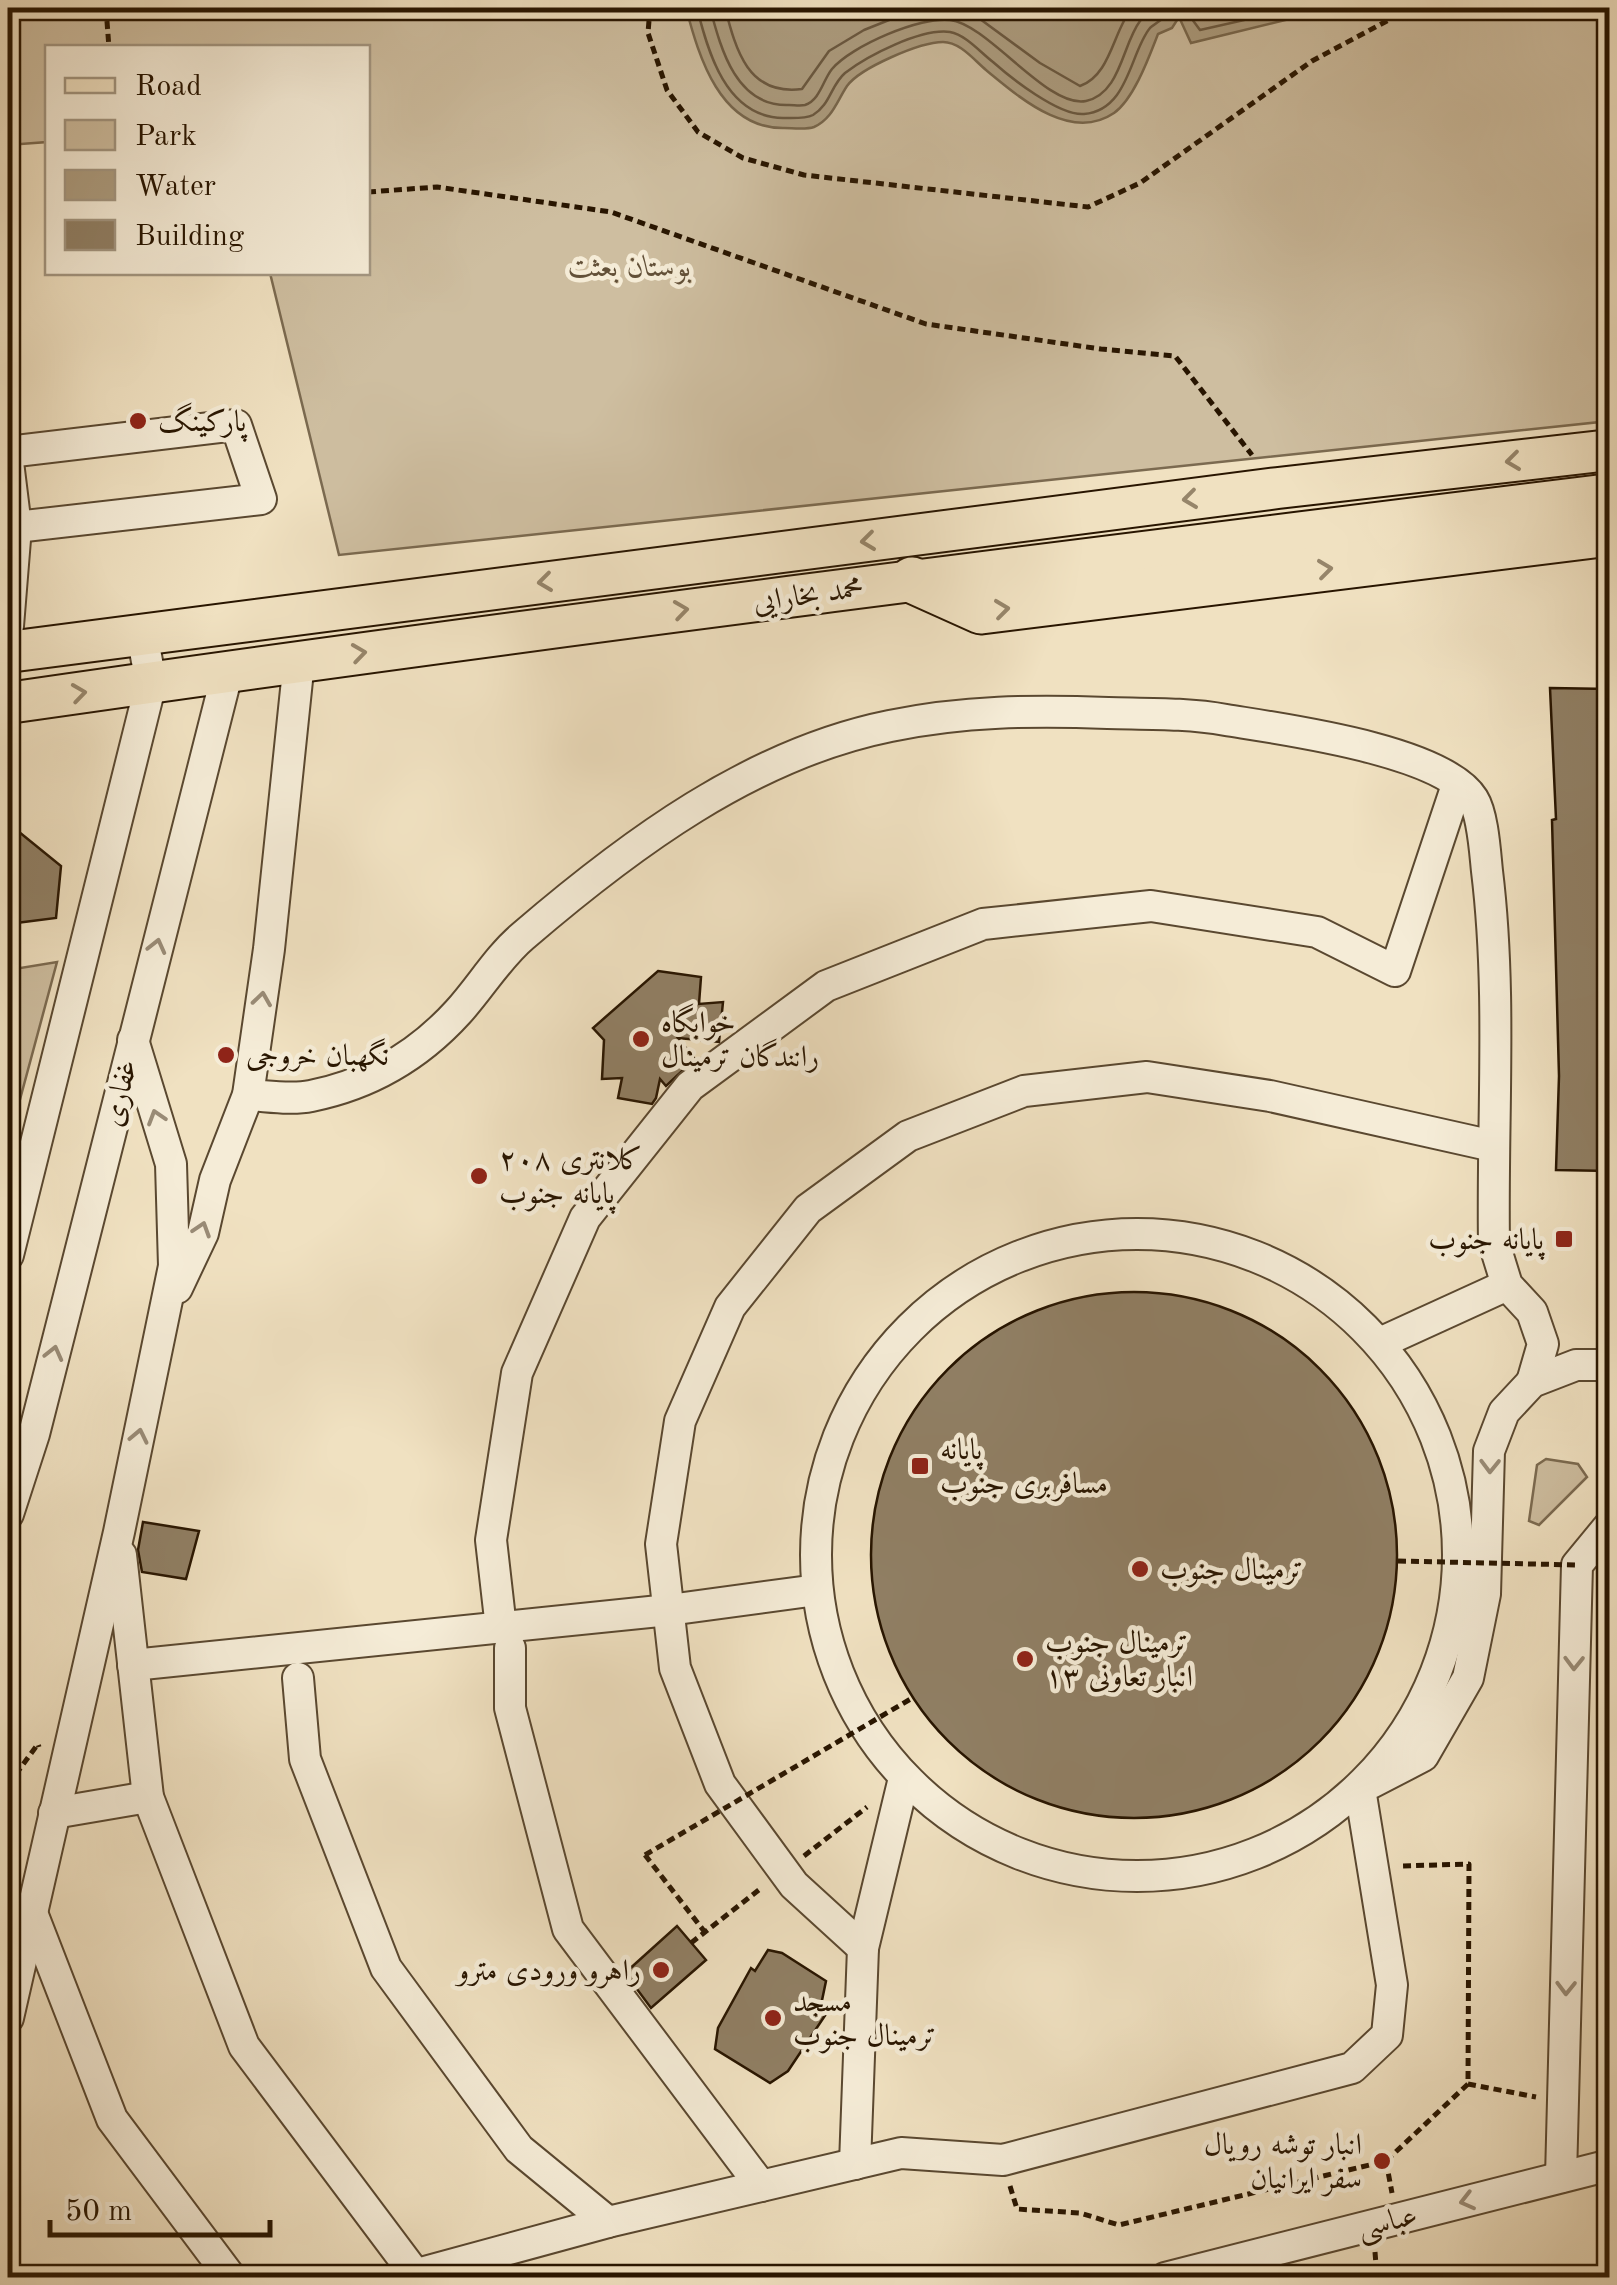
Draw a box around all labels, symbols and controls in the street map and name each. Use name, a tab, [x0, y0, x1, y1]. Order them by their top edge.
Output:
legend	[45, 45, 370, 275]
text: Road	[135, 72, 202, 102]
text: Park	[135, 122, 197, 152]
text: Water	[135, 172, 216, 202]
text: Building	[135, 222, 244, 252]
park label: بوستان بعثت	[568, 253, 692, 285]
place label: پارکینگ	[158, 402, 248, 442]
marker: پارکینگ	[127, 410, 149, 432]
one-way arrow	[1504, 450, 1520, 471]
one-way arrow	[1182, 488, 1198, 509]
one-way arrow	[859, 529, 876, 550]
one-way arrow	[1317, 559, 1333, 580]
one-way arrow	[537, 571, 553, 592]
street label: محمد بخارایی	[751, 573, 866, 622]
one-way arrow	[995, 599, 1011, 620]
one-way arrow	[673, 601, 690, 622]
one-way arrow	[352, 643, 368, 664]
one-way arrow	[71, 684, 88, 705]
one-way arrow	[145, 938, 166, 955]
one-way arrow	[250, 991, 271, 1007]
place label: خوابگاه رانندگان ترمینال	[661, 1003, 819, 1073]
marker: خوابگاه رانندگان ترمینال	[630, 1028, 652, 1050]
place label: نگهبان خروجی	[246, 1038, 389, 1073]
marker: نگهبان خروجی	[215, 1044, 237, 1066]
street label: غفاری	[98, 1057, 144, 1130]
one-way arrow	[147, 1110, 168, 1127]
place label: کلانتری ۲۰۸ پایانه جنوب	[499, 1145, 643, 1214]
marker: کلانتری ۲۰۸ پایانه جنوب	[468, 1165, 490, 1187]
one-way arrow	[191, 1221, 211, 1238]
place label: پایانه جنوب	[1428, 1226, 1545, 1260]
marker: پایانه جنوب	[1553, 1228, 1575, 1250]
one-way arrow	[42, 1345, 63, 1362]
one-way arrow	[127, 1428, 148, 1445]
place label: پایانه مسافربری جنوب	[940, 1436, 1108, 1502]
marker: پایانه مسافربری جنوب	[909, 1455, 931, 1477]
one-way arrow	[1479, 1458, 1500, 1474]
place label: ترمینال جنوب	[1160, 1556, 1303, 1588]
marker: ترمینال جنوب	[1129, 1558, 1151, 1580]
place label: ترمینال جنوب انبار تعاونی ۱۳	[1045, 1629, 1193, 1693]
marker: ترمینال جنوب انبار تعاونی ۱۳	[1014, 1648, 1036, 1670]
one-way arrow	[1564, 1655, 1585, 1671]
place label: راهرو ورودی مترو	[454, 1957, 641, 1989]
marker: راهرو ورودی مترو	[650, 1959, 672, 1981]
one-way arrow	[1555, 1980, 1577, 1996]
place label: مسجد ترمینال جنوب	[793, 1988, 936, 2054]
marker: مسجد ترمینال جنوب	[762, 2007, 784, 2029]
place label: انبار توشه رویال سفر ایرانیان	[1204, 2131, 1362, 2197]
marker: انبار توشه رویال سفر ایرانیان	[1371, 2150, 1393, 2172]
scale bar	[50, 2175, 270, 2237]
one-way arrow	[1459, 2189, 1476, 2210]
text: 50 m	[65, 2197, 132, 2227]
street label: عباسی	[1354, 2201, 1422, 2249]

